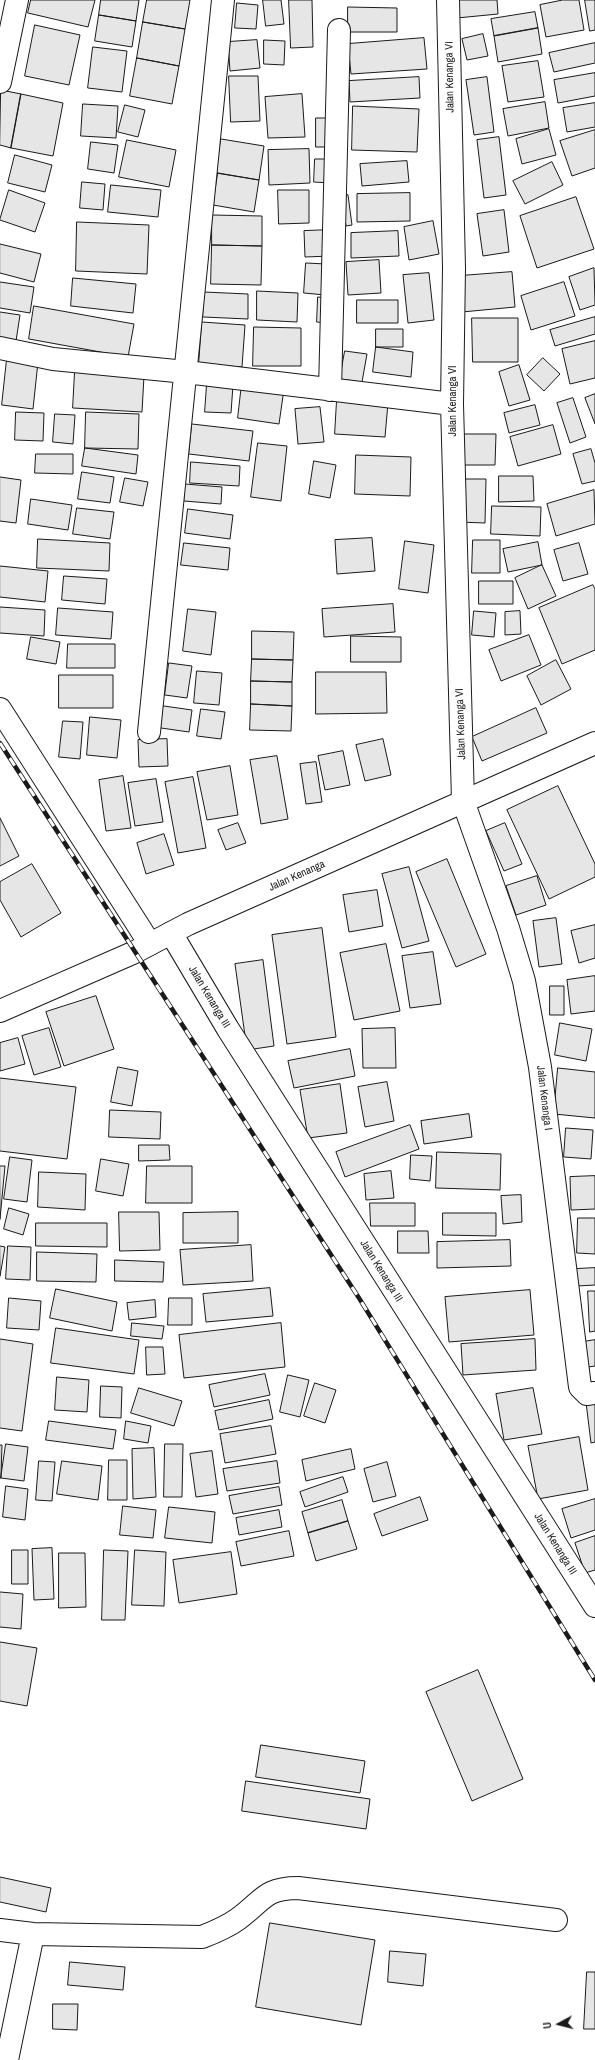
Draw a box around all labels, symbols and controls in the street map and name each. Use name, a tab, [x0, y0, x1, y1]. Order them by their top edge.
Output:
street label: Jalan Kenanga VI	[443, 41, 457, 113]
street label: Jalan Kenanga VI	[446, 365, 460, 437]
street label: Jalan Kenanga VI	[453, 688, 469, 760]
street label: Jalan Kenanga	[267, 858, 327, 894]
street label: Jalan Kenanga III	[185, 964, 233, 1030]
street label: Jalan Kenanga I	[533, 1065, 555, 1131]
street label: Jalan Kenanga III	[357, 1238, 405, 1304]
street label: Jalan Kenanga III	[531, 1511, 579, 1577]
north arrow	[539, 2004, 579, 2044]
text: U	[540, 2021, 554, 2030]

